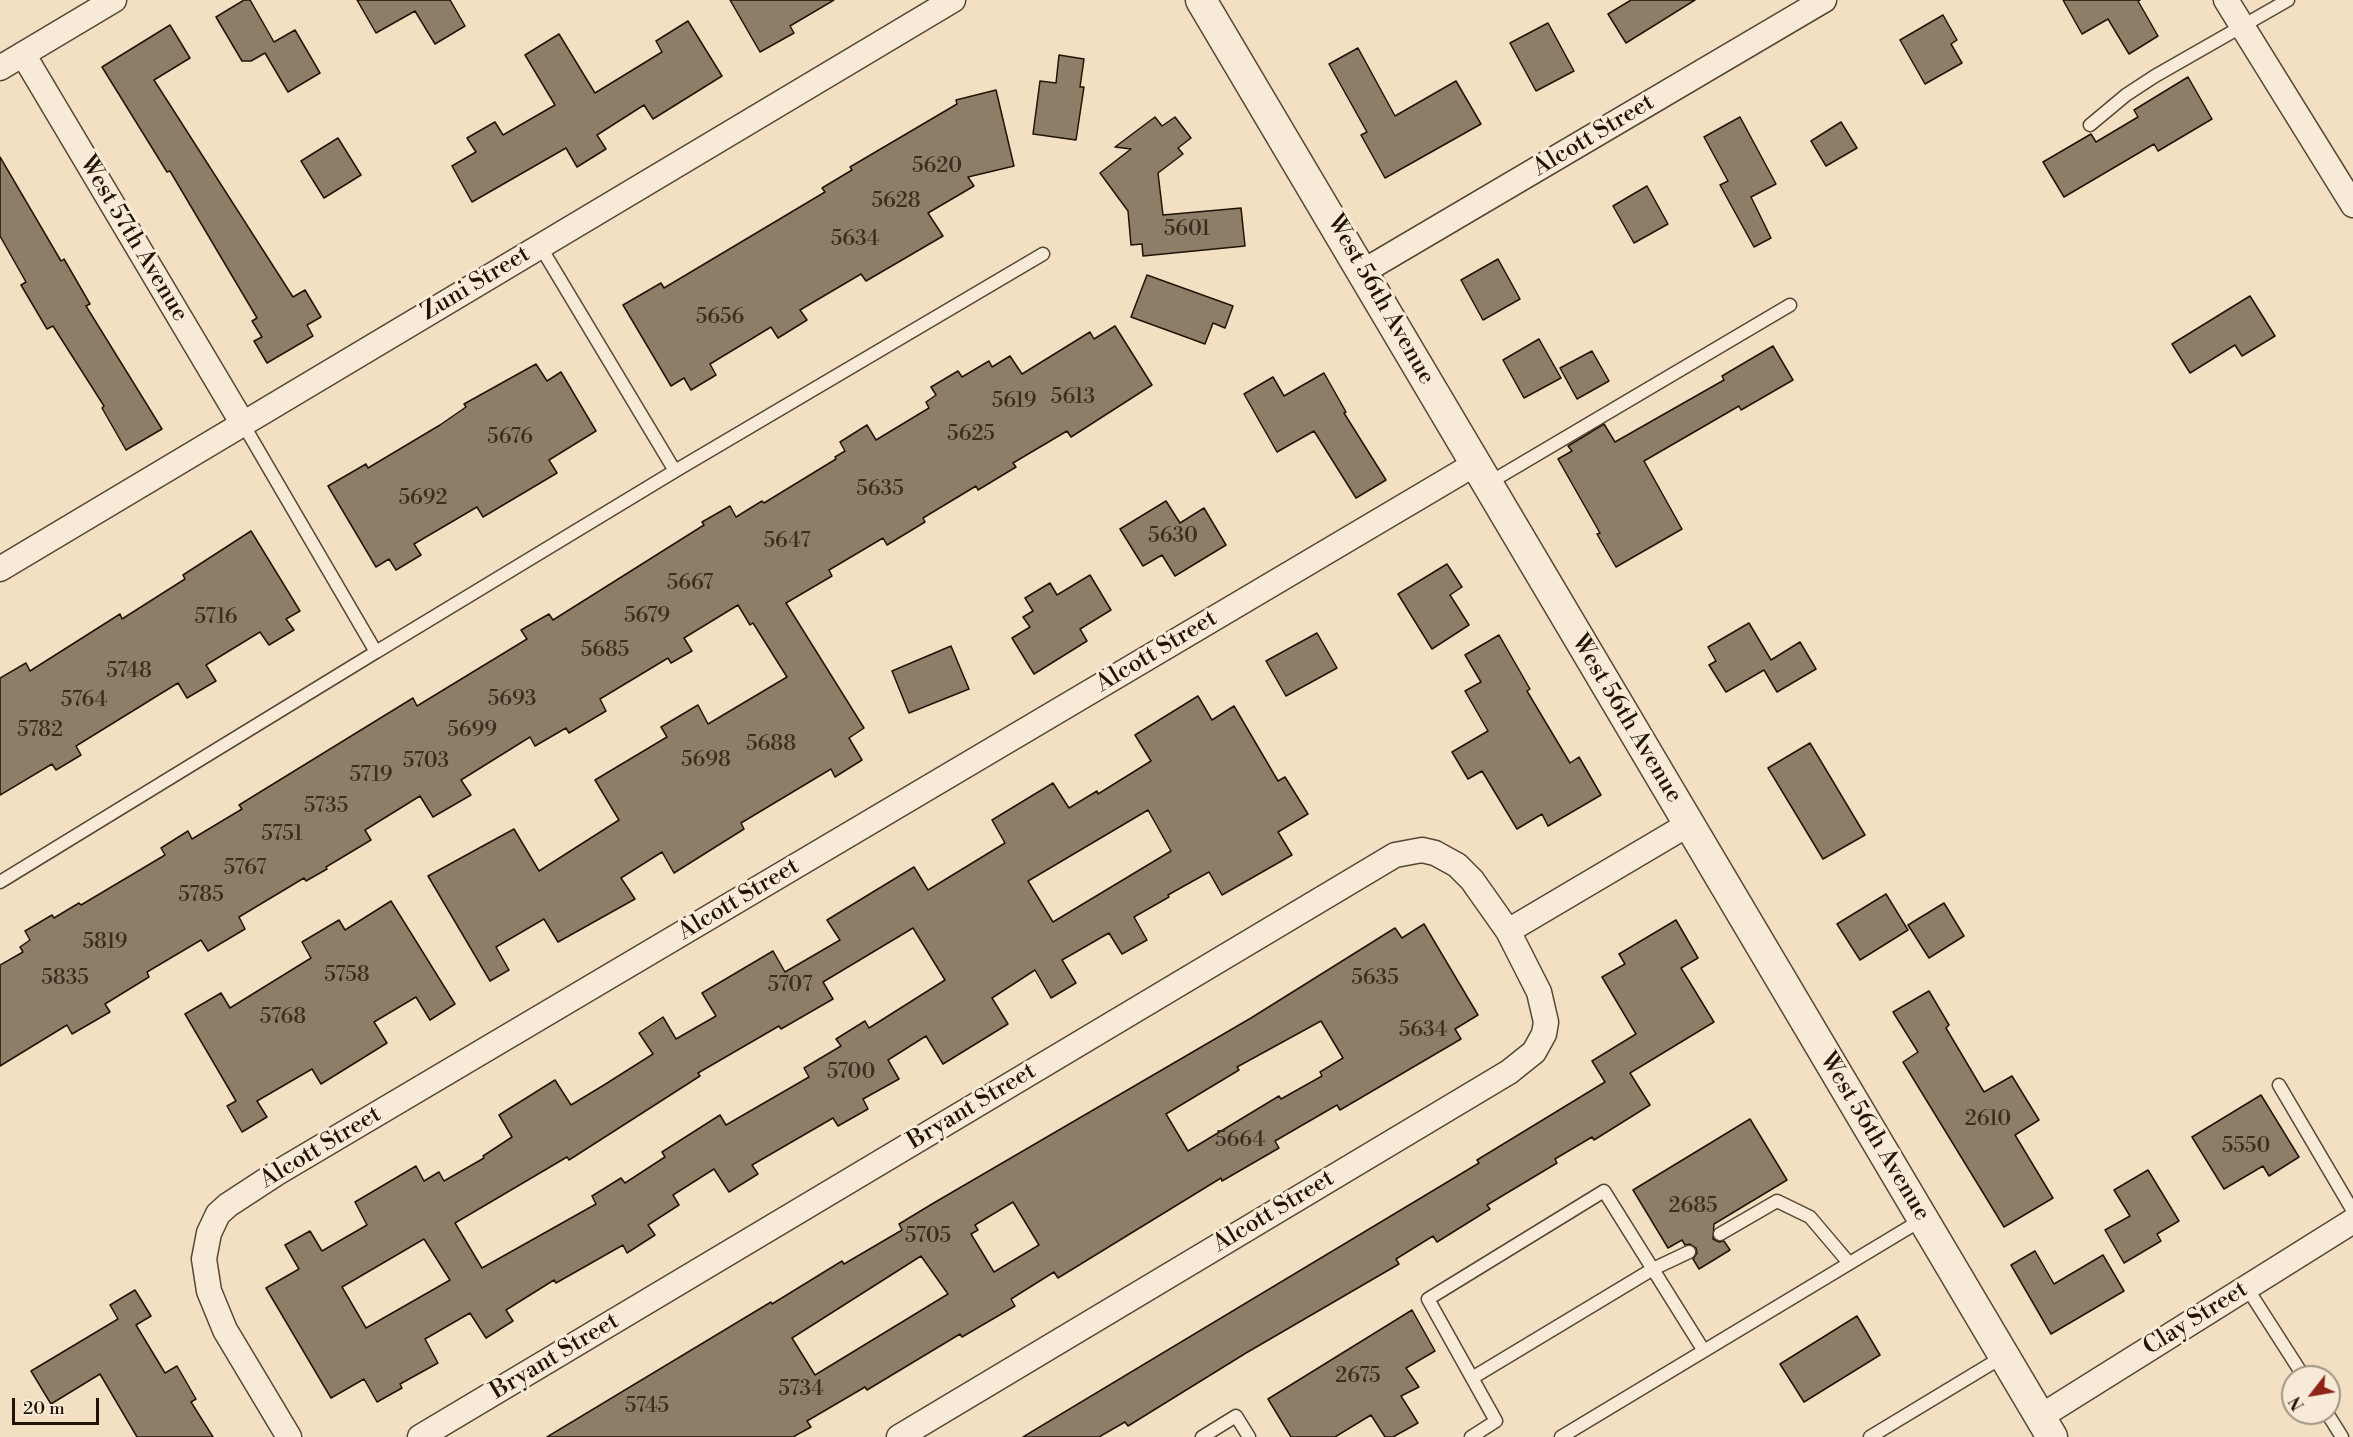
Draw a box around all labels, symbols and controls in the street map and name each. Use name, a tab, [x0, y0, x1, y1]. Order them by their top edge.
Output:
street label: Alcott Street	[1528, 89, 1660, 183]
street label: West 57th Avenue	[72, 151, 194, 327]
house number: 5620	[912, 154, 962, 180]
house number: 5628	[871, 189, 921, 215]
street label: West 56th Avenue	[1320, 210, 1440, 390]
house number: 5601	[1164, 217, 1210, 243]
house number: 5634	[831, 227, 879, 253]
street label: Zuni Street	[416, 240, 536, 328]
house number: 5656	[696, 305, 744, 331]
house number: 5613	[1051, 385, 1095, 411]
house number: 5619	[992, 389, 1036, 415]
house number: 5625	[947, 422, 995, 448]
house number: 5676	[487, 425, 533, 451]
house number: 5635	[856, 477, 904, 503]
house number: 5692	[399, 486, 447, 512]
house number: 5630	[1148, 524, 1198, 550]
house number: 5647	[764, 529, 810, 555]
house number: 5667	[667, 571, 713, 597]
house number: 5679	[624, 604, 670, 630]
house number: 5716	[194, 605, 238, 631]
street label: Alcott Street	[1091, 605, 1223, 699]
street label: West 56th Avenue	[1564, 630, 1688, 808]
house number: 5685	[581, 638, 629, 664]
house number: 5748	[106, 659, 152, 685]
house number: 5693	[488, 687, 536, 713]
house number: 5764	[61, 688, 107, 714]
house number: 5782	[17, 718, 63, 744]
house number: 5699	[447, 718, 497, 744]
house number: 5688	[746, 732, 796, 758]
house number: 5698	[681, 748, 731, 774]
house number: 5703	[403, 749, 449, 775]
house number: 5719	[349, 763, 393, 789]
house number: 5735	[304, 794, 348, 820]
house number: 5751	[261, 822, 303, 848]
street label: Alcott Street	[673, 853, 805, 947]
house number: 5767	[224, 856, 266, 882]
house number: 5785	[178, 883, 224, 909]
house number: 5819	[82, 930, 128, 956]
house number: 5758	[324, 963, 370, 989]
house number: 5835	[41, 966, 89, 992]
house number: 5635	[1351, 966, 1399, 992]
house number: 5707	[767, 973, 813, 999]
house number: 5768	[260, 1005, 306, 1031]
house number: 5634	[1399, 1018, 1447, 1044]
street label: West 56th Avenue	[1812, 1048, 1936, 1226]
street label: Bryant Street	[903, 1057, 1041, 1157]
house number: 5700	[827, 1060, 875, 1086]
street label: Alcott Street	[255, 1101, 387, 1195]
house number: 2610	[1965, 1107, 2011, 1133]
house number: 5664	[1215, 1128, 1265, 1154]
house number: 5550	[2222, 1134, 2270, 1160]
street label: Alcott Street	[1208, 1165, 1340, 1259]
house number: 2685	[1668, 1194, 1718, 1220]
house number: 5705	[905, 1224, 951, 1250]
street label: Clay Street	[2139, 1276, 2253, 1362]
street label: Bryant Street	[486, 1307, 624, 1407]
house number: 2675	[1335, 1364, 1381, 1390]
north arrow	[2281, 1365, 2341, 1425]
house number: 5734	[778, 1377, 824, 1403]
scale bar	[15, 1386, 102, 1424]
text: N	[2285, 1393, 2309, 1414]
house number: 5745	[625, 1394, 669, 1420]
text: 20 m	[23, 1397, 65, 1420]

